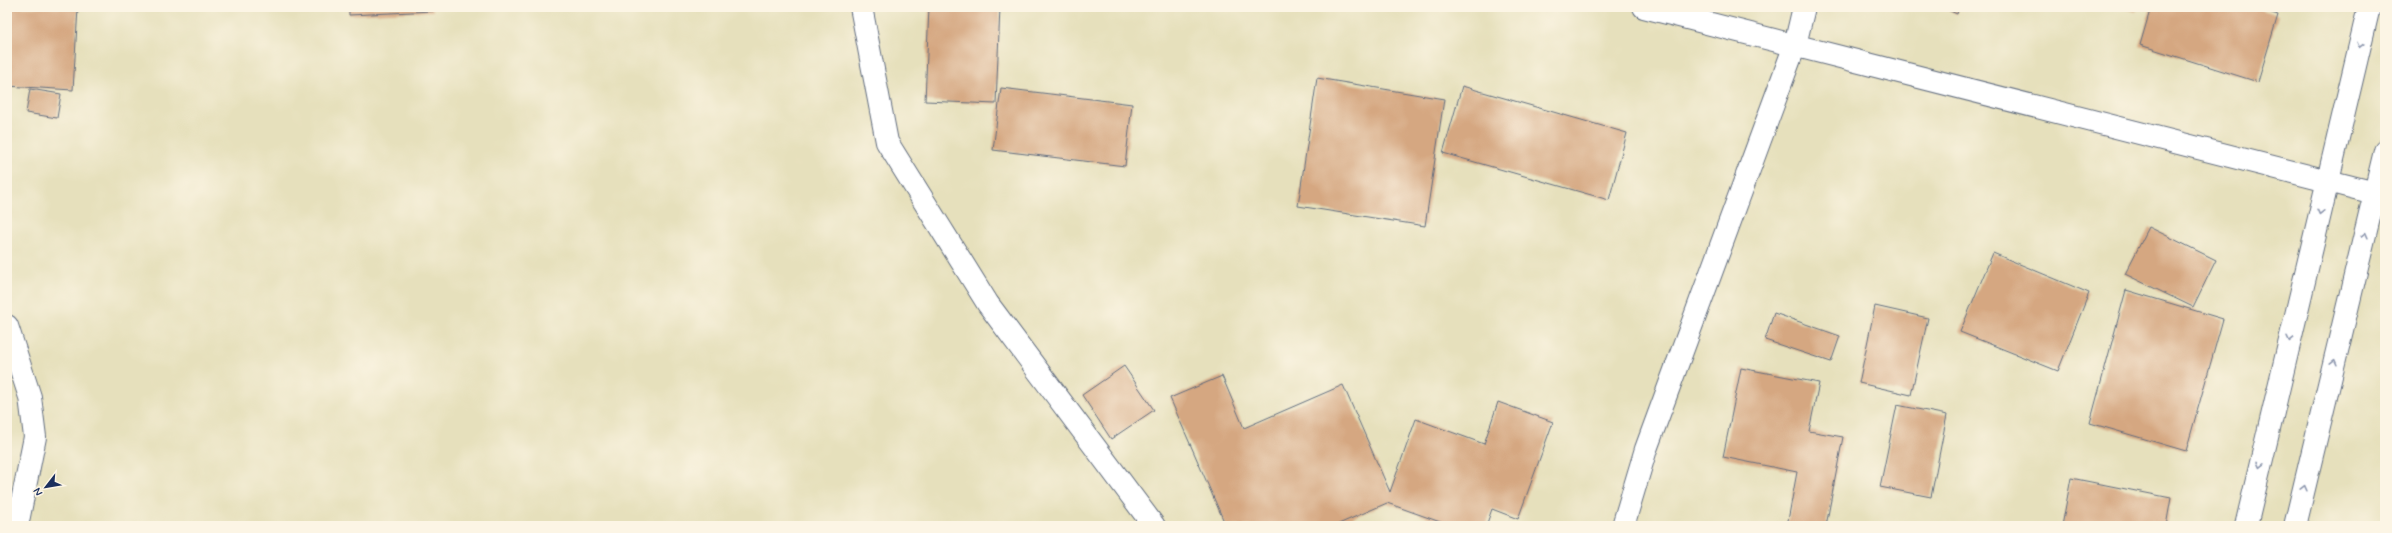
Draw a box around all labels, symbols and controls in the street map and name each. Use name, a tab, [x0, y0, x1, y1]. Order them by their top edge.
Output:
one-way arrow	[2356, 42, 2364, 48]
one-way arrow	[2316, 209, 2324, 215]
one-way arrow	[2360, 232, 2368, 239]
one-way arrow	[2286, 336, 2294, 342]
one-way arrow	[2330, 359, 2338, 365]
one-way arrow	[2256, 461, 2265, 468]
north arrow	[26, 467, 66, 507]
text: N	[30, 485, 46, 498]
one-way arrow	[2299, 485, 2307, 491]

